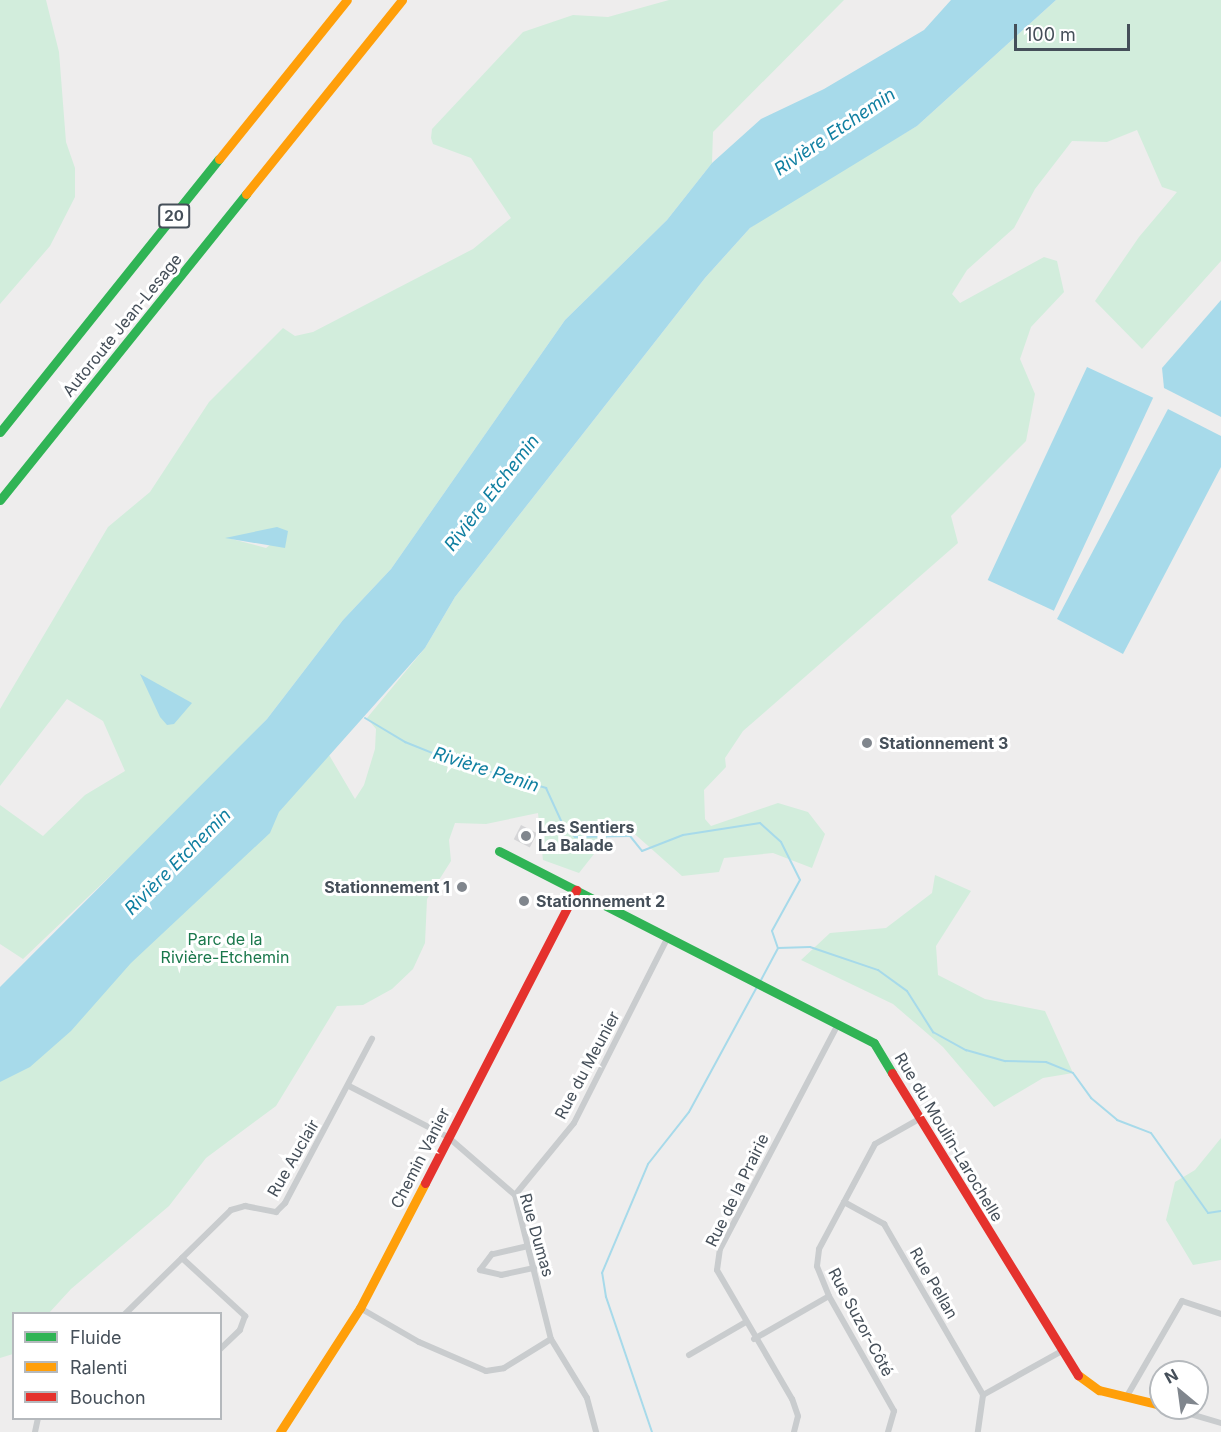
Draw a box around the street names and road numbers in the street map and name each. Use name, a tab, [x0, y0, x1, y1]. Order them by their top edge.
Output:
road number: 20	[158, 204, 190, 228]
street label: Autoroute Jean-Lesage	[58, 250, 186, 400]
street label: Rue du Meunier	[551, 1008, 623, 1122]
street label: Rue du Moulin-Larochelle	[891, 1049, 1007, 1225]
street label: Chemin Vanier	[386, 1105, 454, 1211]
street label: Rue Auclair	[263, 1116, 323, 1200]
street label: Rue de la Prairie	[701, 1130, 773, 1250]
street label: Rue Dumas	[516, 1191, 558, 1279]
street label: Rue Pellan	[906, 1244, 962, 1322]
street label: Rue Suzor-Côté	[824, 1265, 898, 1379]

